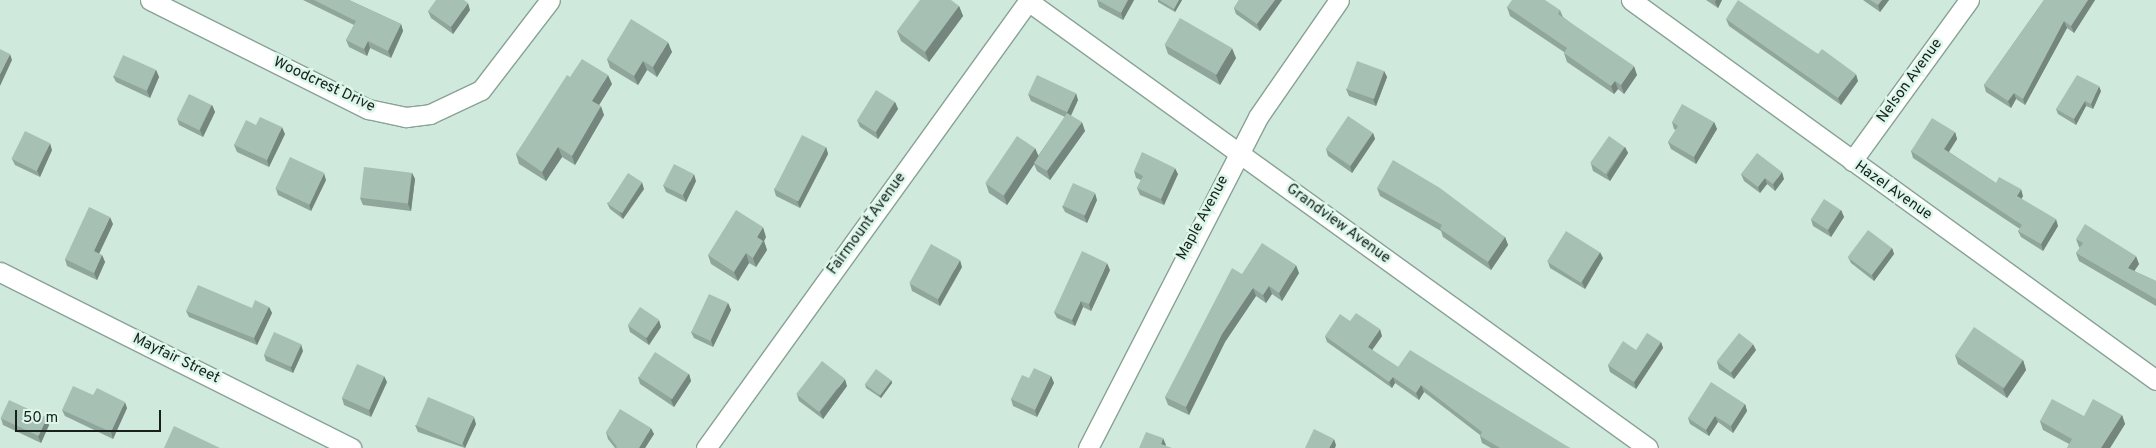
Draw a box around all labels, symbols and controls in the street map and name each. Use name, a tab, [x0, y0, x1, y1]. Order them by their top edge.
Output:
street label: Nelson Avenue	[1873, 35, 1947, 127]
street label: Woodcrest Drive	[270, 53, 378, 117]
street label: Hazel Avenue	[1851, 158, 1935, 224]
street label: Fairmount Avenue	[824, 169, 910, 279]
street label: Maple Avenue	[1173, 172, 1233, 264]
street label: Grandview Avenue	[1282, 180, 1394, 268]
street label: Mayfair Street	[129, 330, 223, 388]
scale bar	[18, 400, 164, 432]
text: 50 m	[23, 409, 58, 428]

